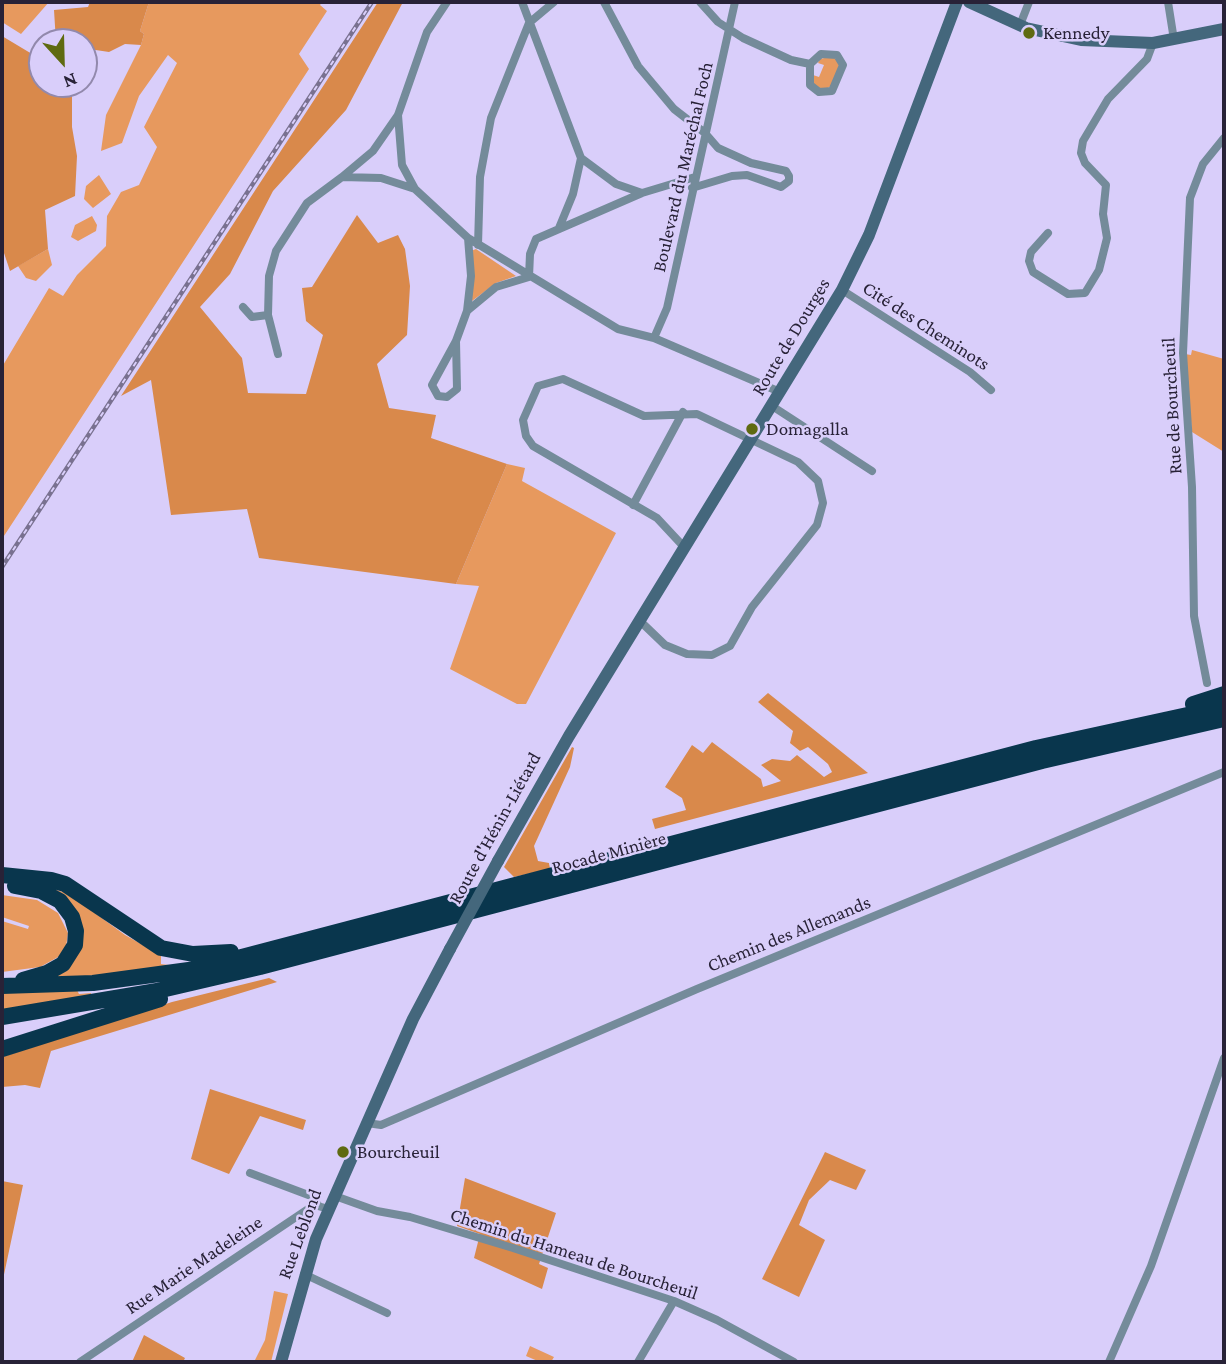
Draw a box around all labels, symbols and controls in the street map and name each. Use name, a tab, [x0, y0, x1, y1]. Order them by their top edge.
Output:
place label: Kennedy	[1043, 22, 1110, 44]
marker: Kennedy	[1021, 25, 1037, 41]
north arrow	[28, 28, 98, 98]
street label: Boulevard du Maréchal Foch	[648, 60, 718, 274]
text: N	[60, 69, 80, 93]
street label: Route de Dourges	[747, 274, 835, 400]
street label: Cité des Cheminots	[858, 276, 994, 376]
street label: Rue de Bourcheuil	[1157, 337, 1187, 475]
place label: Domagalla	[766, 418, 849, 440]
marker: Domagalla	[744, 421, 760, 437]
street label: Route d'Hénin-Liétard	[444, 748, 546, 908]
street label: Rocade Minière	[549, 827, 669, 879]
street label: Chemin des Allemands	[704, 891, 874, 977]
place label: Bourcheuil	[357, 1141, 440, 1163]
marker: Bourcheuil	[335, 1144, 351, 1160]
street label: Rue Leblond	[273, 1186, 327, 1282]
street label: Chemin du Hameau de Bourcheuil	[447, 1203, 701, 1305]
street label: Rue Marie Madeleine	[121, 1211, 267, 1319]

